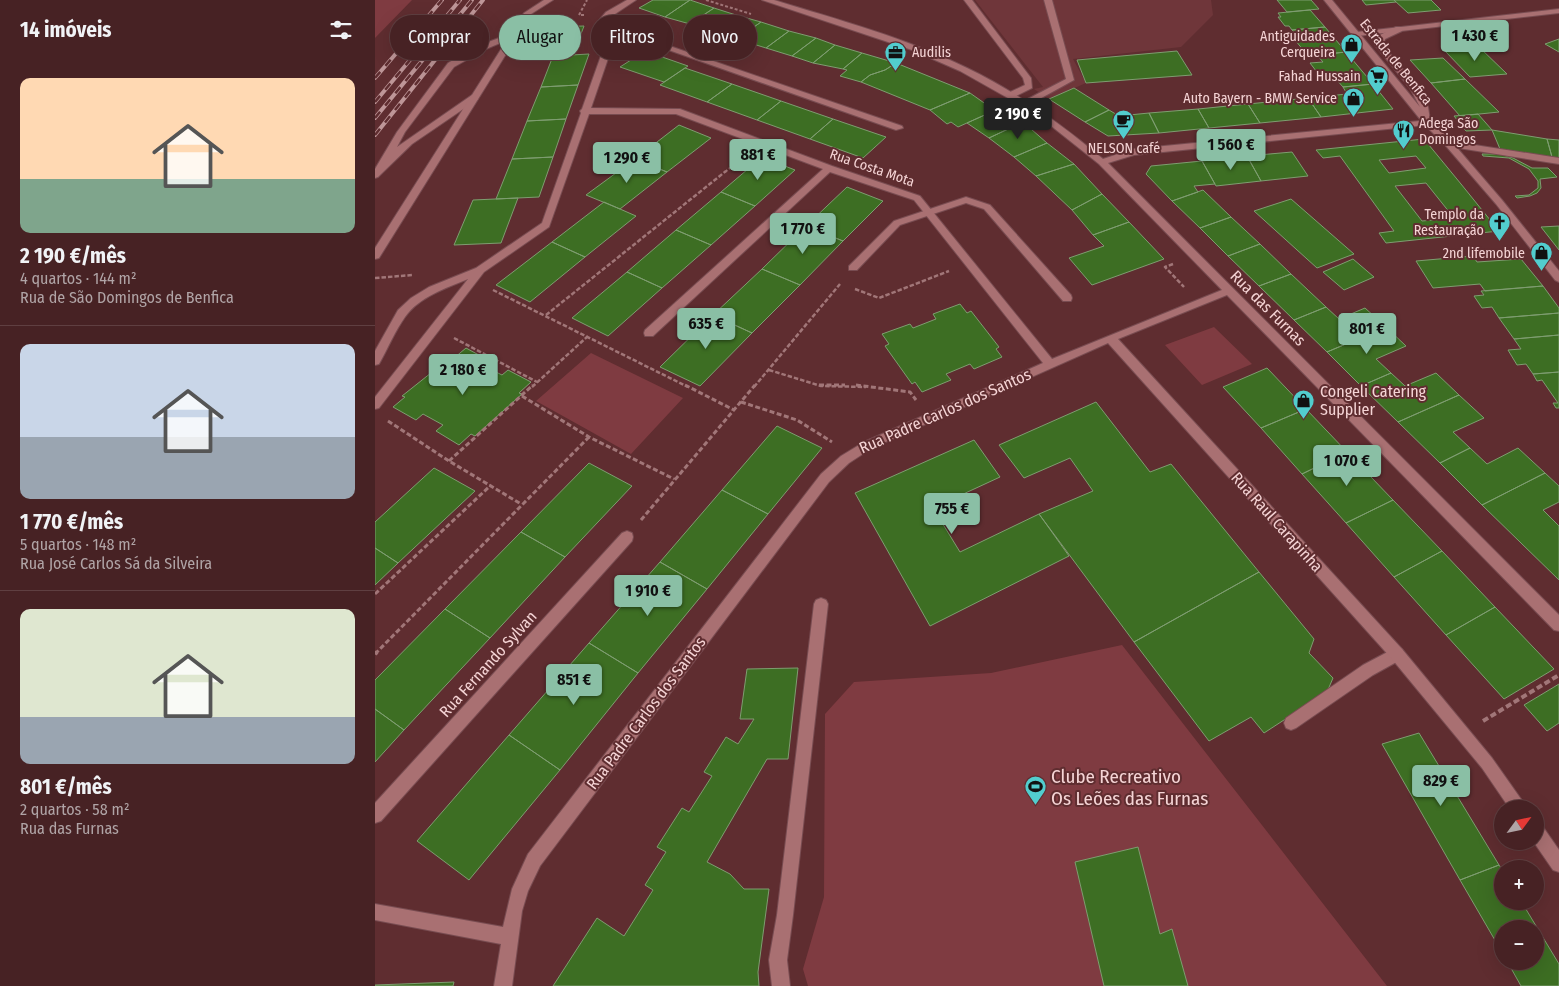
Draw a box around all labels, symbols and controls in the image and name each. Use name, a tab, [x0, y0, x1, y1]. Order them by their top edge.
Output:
chip: Comprar	[390, 15, 489, 60]
chip: Alugar	[499, 15, 581, 60]
chip: Filtros	[591, 15, 673, 60]
chip: Novo	[683, 15, 757, 60]
icon: filters	[327, 16, 355, 44]
street label: Estrada de Benfica	[1356, 16, 1436, 109]
text: 14 imóveis	[20, 17, 112, 43]
pin: 1 430 €	[1429, 20, 1521, 62]
text: 1 430 €	[1452, 26, 1498, 45]
place label: Antiguidades Cerqueira	[1260, 28, 1335, 61]
shop icon: Antiguidades Cerqueira	[1339, 32, 1363, 63]
office icon: Audilis	[884, 40, 908, 71]
place label: Audilis	[912, 44, 951, 61]
supermarket icon: Fahad Hussain	[1365, 64, 1389, 95]
place label: Fahad Hussain	[1279, 68, 1361, 85]
shop icon: Auto Bayern - BMW Service	[1341, 86, 1365, 117]
place label: Auto Bayern - BMW Service	[1183, 90, 1337, 107]
pin: 2 190 €	[972, 98, 1064, 140]
text: 2 190 €	[995, 104, 1041, 123]
cafe icon: NELSON café	[1112, 108, 1136, 139]
icon: home	[143, 111, 233, 201]
place label: Adega São Domingos	[1419, 115, 1478, 148]
restaurant icon: Adega São Domingos	[1391, 119, 1415, 150]
pin: 1 560 €	[1185, 128, 1277, 171]
text: 1 560 €	[1208, 135, 1254, 154]
pin: 881 €	[723, 138, 793, 181]
place label: NELSON café	[1088, 140, 1160, 157]
pin: 1 290 €	[581, 142, 673, 184]
text: 881 €	[740, 145, 776, 164]
street label: Rua Costa Mota	[827, 146, 917, 190]
text: 1 290 €	[604, 148, 650, 167]
place label: Templo da Restauração	[1414, 206, 1484, 239]
church icon: Templo da Restauração	[1488, 210, 1512, 241]
pin: 1 770 €	[757, 212, 849, 255]
text: 1 770 €	[781, 219, 825, 238]
shop icon: 2nd lifemobile	[1529, 241, 1553, 272]
text: 2 190 €/mês	[20, 243, 126, 269]
place label: 2nd lifemobile	[1443, 245, 1525, 262]
street label: Rua das Furnas	[1226, 266, 1310, 350]
text: 4 quartos · 144 m²	[20, 269, 137, 288]
text: Rua de São Domingos de Benfica	[20, 288, 234, 307]
pin: 635 €	[671, 308, 741, 350]
pin: 801 €	[1332, 312, 1402, 355]
text: 635 €	[688, 314, 724, 333]
text: 801 €	[1349, 319, 1385, 338]
pin: 2 180 €	[417, 354, 509, 396]
text: 2 180 €	[440, 360, 486, 379]
street label: Rua Padre Carlos dos Santos	[856, 364, 1034, 458]
icon: home	[143, 376, 233, 466]
place label: Congeli Catering Supplier	[1320, 382, 1427, 419]
shop icon: Congeli Catering Supplier	[1292, 388, 1316, 419]
pin: 1 070 €	[1301, 444, 1393, 487]
text: 1 070 €	[1324, 451, 1370, 470]
street label: Rua Raul Carapinha	[1227, 468, 1327, 576]
pin: 755 €	[917, 492, 987, 535]
text: 755 €	[935, 499, 969, 518]
text: 1 770 €/mês	[20, 509, 123, 535]
text: 5 quartos · 148 m²	[20, 535, 136, 554]
text: Rua José Carlos Sá da Silveira	[20, 554, 212, 573]
pin: 1 910 €	[602, 574, 694, 617]
text: 1 910 €	[625, 581, 671, 600]
street label: Rua Fernando Sylvan	[435, 607, 541, 721]
street label: Rua Padre Carlos dos Santos	[582, 633, 710, 793]
icon: home	[143, 641, 233, 731]
pin: 851 €	[539, 664, 609, 706]
text: 851 €	[557, 670, 591, 689]
pin: 829 €	[1406, 764, 1476, 807]
place label: Clube Recreativo Os Leões das Furnas	[1051, 765, 1208, 810]
text: 829 €	[1423, 771, 1459, 790]
text: 801 €/mês	[20, 774, 112, 800]
sports icon: Clube Recreativo Os Leões das Furnas	[1023, 775, 1047, 806]
text: 2 quartos · 58 m²	[20, 800, 129, 819]
north arrow	[1494, 800, 1544, 850]
map controls	[1494, 800, 1544, 970]
text: Rua das Furnas	[20, 819, 119, 838]
button: +	[1494, 860, 1544, 910]
button: −	[1494, 920, 1544, 970]

